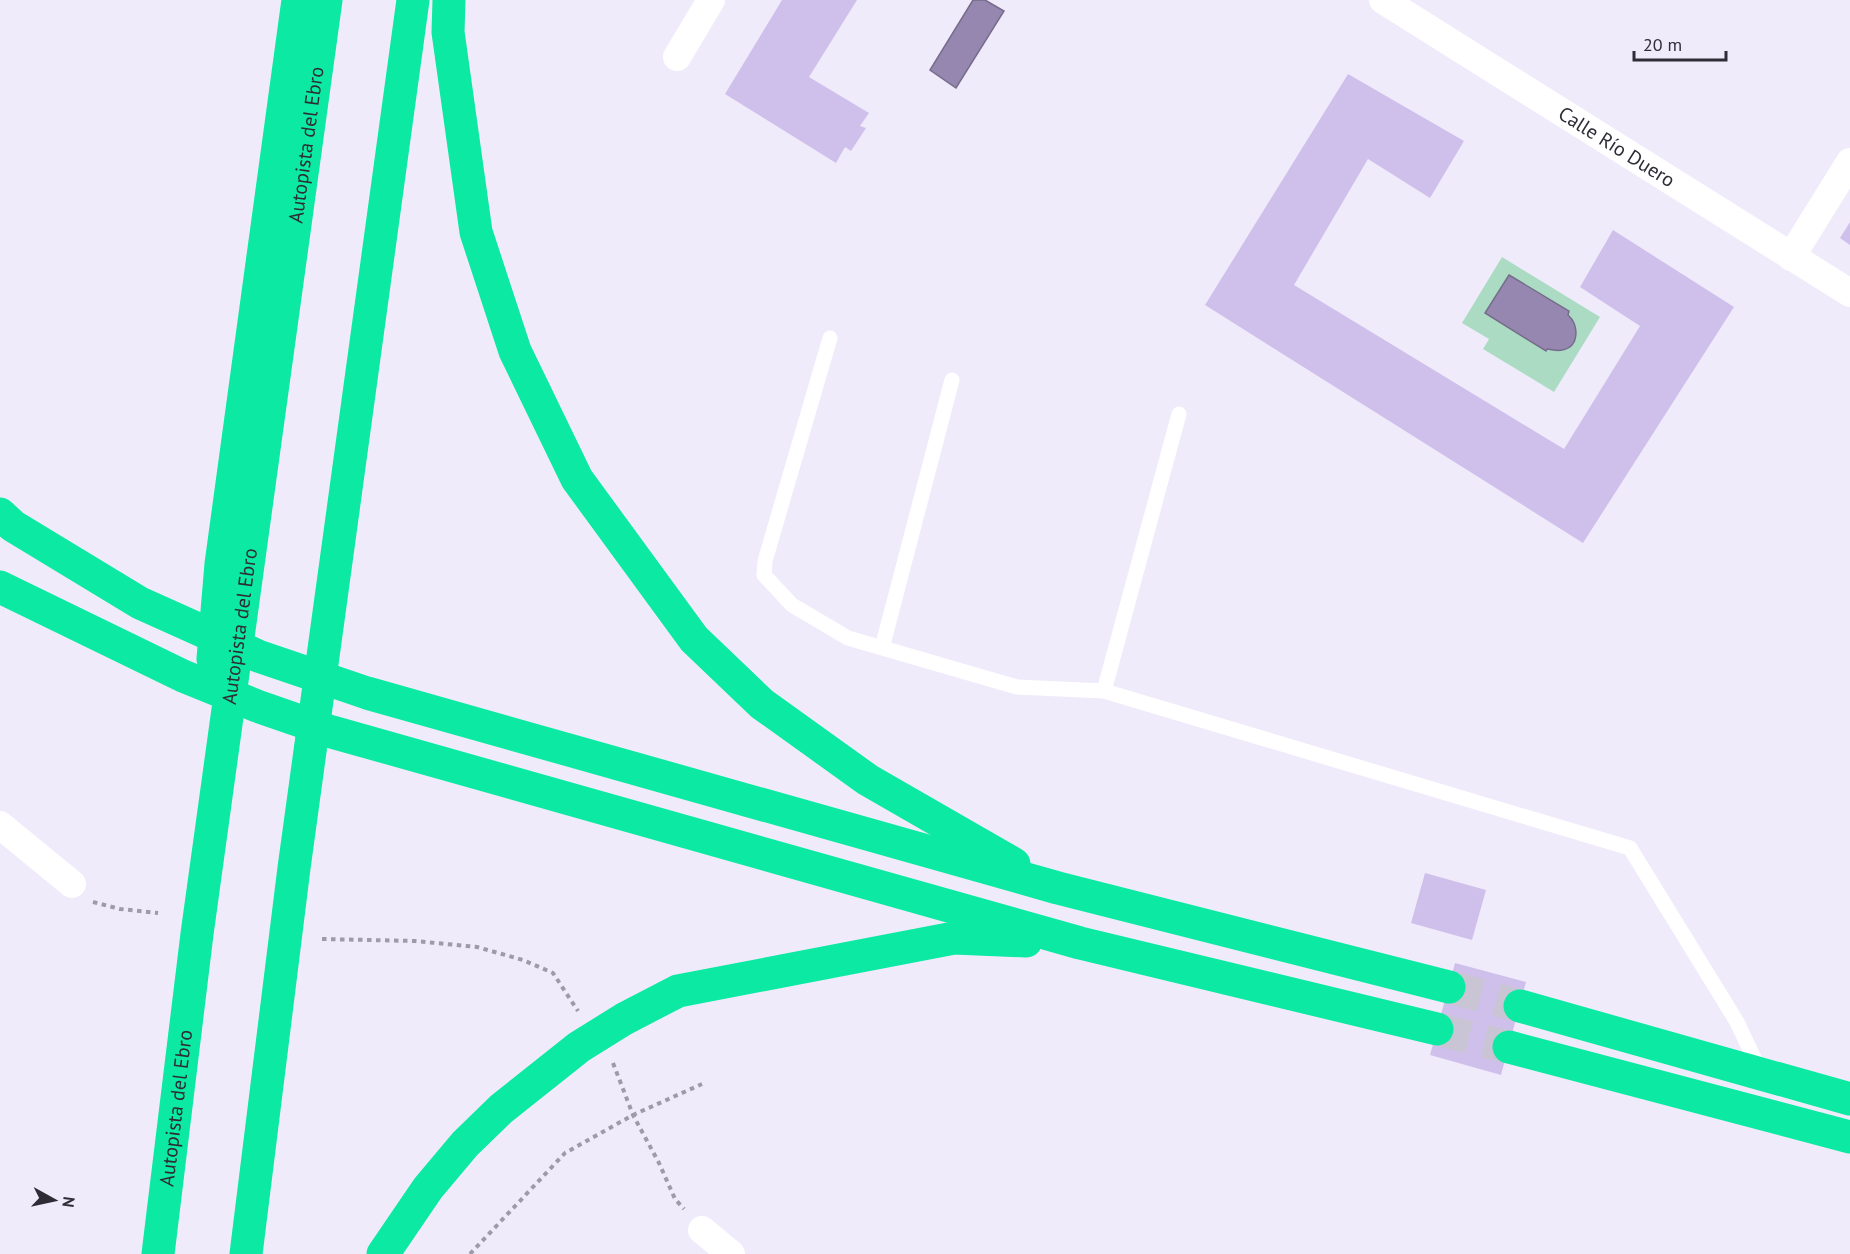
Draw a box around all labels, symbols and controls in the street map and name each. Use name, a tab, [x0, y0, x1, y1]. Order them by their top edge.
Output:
scale bar	[1634, 24, 1726, 62]
text: 20 m	[1643, 33, 1682, 56]
street label: Autopista del Ebro	[282, 65, 330, 225]
street label: Calle Río Duero	[1554, 100, 1680, 193]
street label: Autopista del Ebro	[216, 546, 263, 706]
street label: Autopista del Ebro	[153, 1028, 198, 1188]
north arrow	[24, 1170, 84, 1230]
text: N	[58, 1195, 79, 1209]

